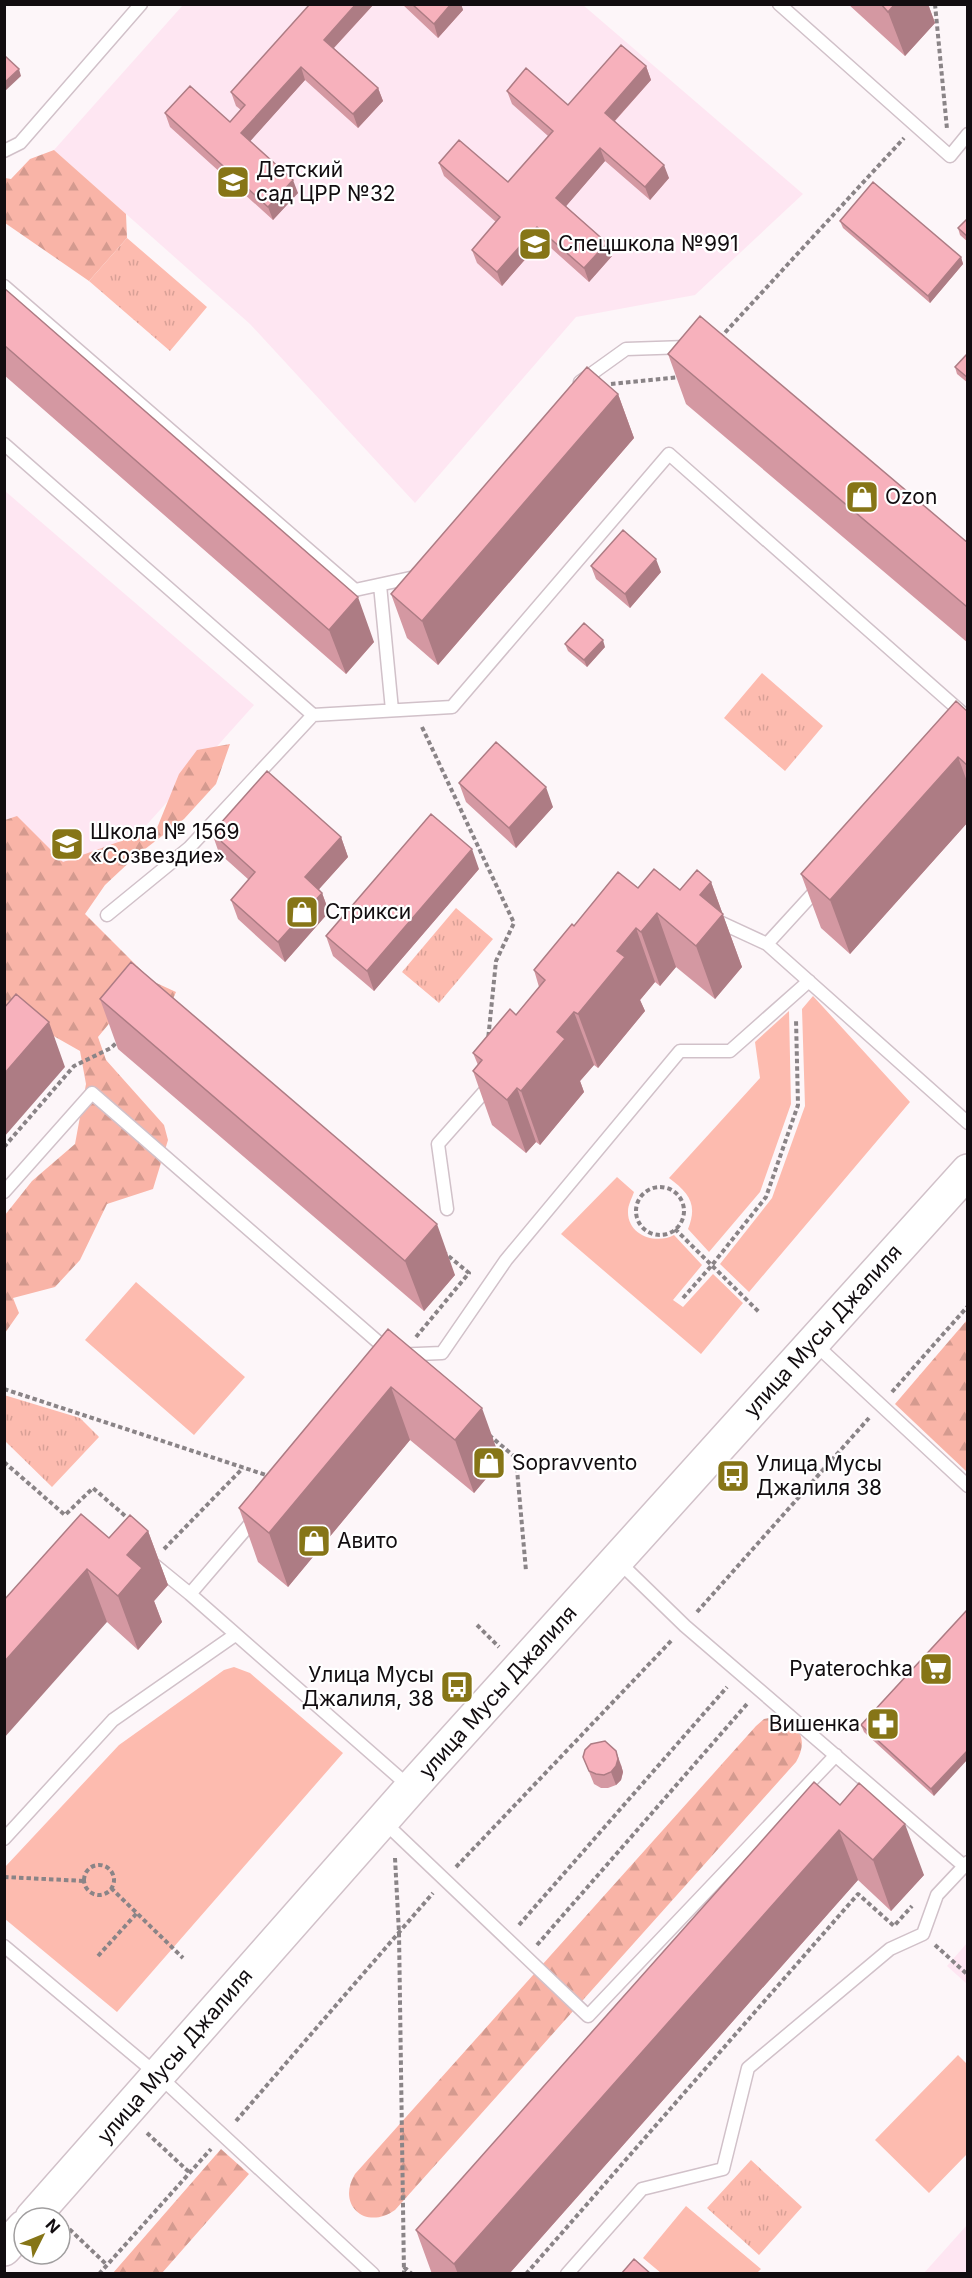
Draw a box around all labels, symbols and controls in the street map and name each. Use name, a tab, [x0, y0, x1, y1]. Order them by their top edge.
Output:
place label: Детский сад ЦРР №32	[256, 157, 396, 206]
school or university icon: Детский сад ЦРР №32	[215, 164, 251, 200]
school or university icon: Спецшкола №991	[517, 226, 553, 262]
place label: Спецшкола №991	[558, 231, 739, 256]
shop icon: Ozon	[844, 479, 880, 515]
place label: Ozon	[885, 484, 937, 509]
place label: Школа № 1569 «Созвездие»	[90, 819, 240, 868]
school or university icon: Школа № 1569 «Созвездие»	[49, 826, 85, 862]
shop icon: Стрикси	[284, 894, 320, 930]
place label: Стрикси	[325, 899, 411, 924]
street label: улица Мусы Джалиля	[739, 1239, 907, 1422]
shop icon: Sopravvento	[471, 1445, 507, 1481]
place label: Sopravvento	[512, 1450, 637, 1475]
place label: Улица Мусы Джалиля 38	[756, 1451, 882, 1500]
bus stop icon: Улица Мусы Джалиля 38	[715, 1458, 751, 1494]
shop icon: Авито	[296, 1523, 332, 1559]
place label: Авито	[337, 1528, 398, 1553]
street label: улица Мусы Джалиля	[414, 1600, 582, 1783]
supermarket icon: Pyaterochka	[918, 1651, 954, 1687]
place label: Pyaterochka	[789, 1656, 913, 1681]
place label: Улица Мусы Джалиля, 38	[302, 1662, 434, 1711]
bus stop icon: Улица Мусы Джалиля, 38	[439, 1669, 475, 1705]
pharmacy icon: Вишенка	[865, 1706, 901, 1742]
place label: Вишенка	[769, 1711, 860, 1736]
street label: улица Мусы Джалиля	[92, 1963, 257, 2148]
north arrow	[12, 2206, 72, 2266]
text: N	[41, 2214, 64, 2237]

